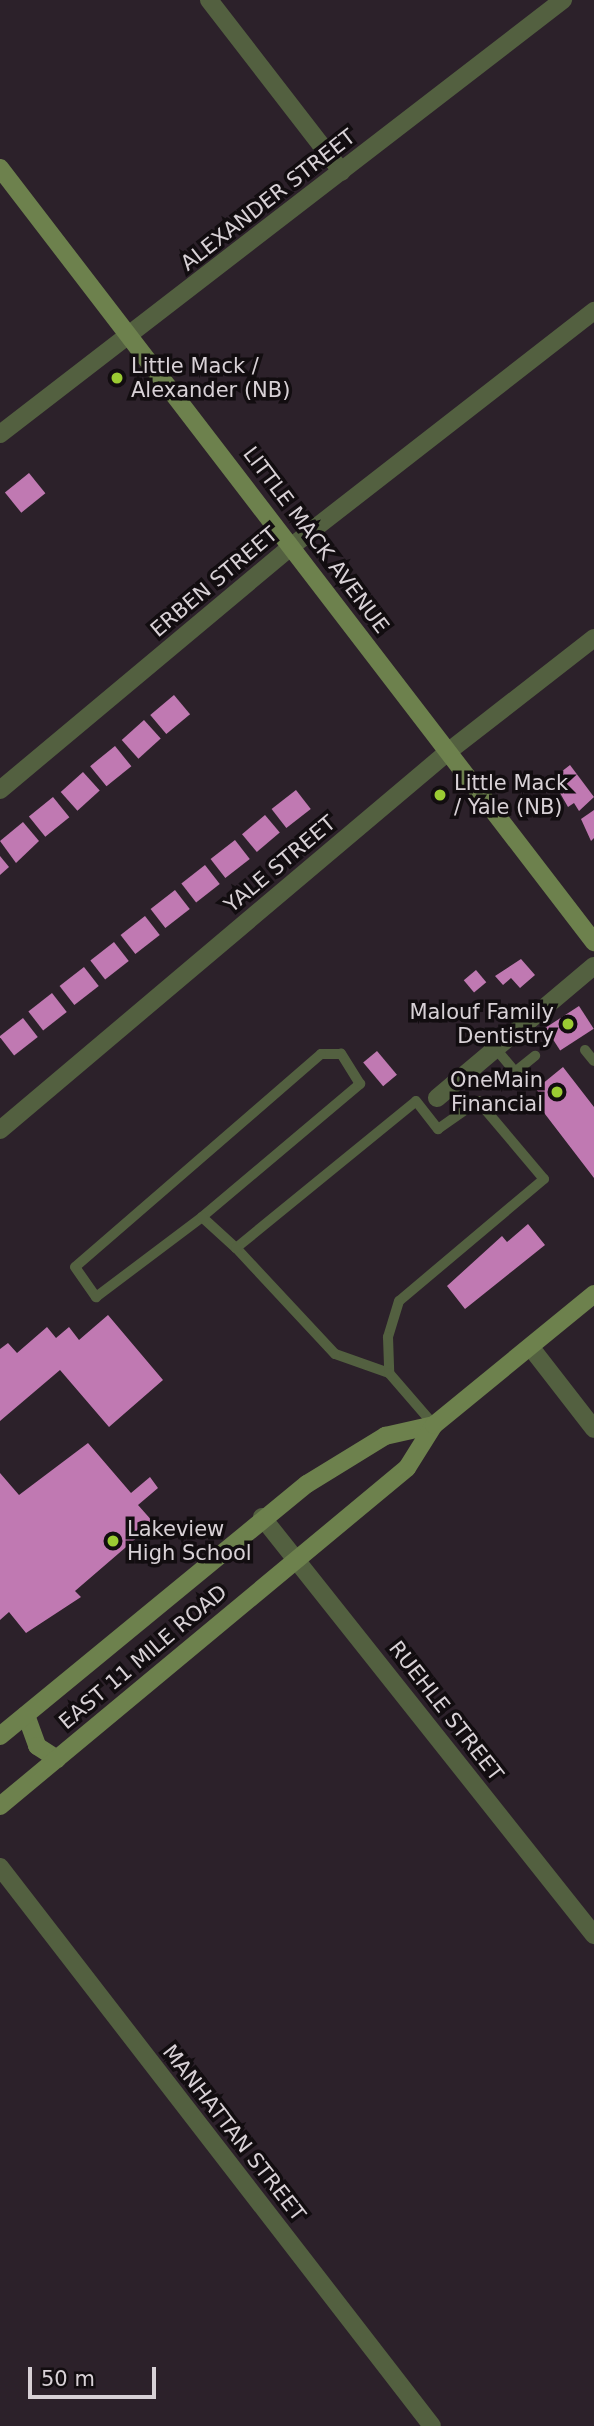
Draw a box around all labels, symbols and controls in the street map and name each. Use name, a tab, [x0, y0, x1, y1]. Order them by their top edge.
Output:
street label: ALEXANDER STREET	[176, 124, 360, 276]
place label: Little Mack / Alexander (NB)	[131, 353, 290, 403]
marker: Little Mack / Alexander (NB)	[109, 370, 125, 386]
street label: LITTLE MACK AVENUE	[238, 442, 394, 638]
street label: ERBEN STREET	[145, 522, 283, 642]
place label: Little Mack / Yale (NB)	[454, 770, 568, 820]
marker: Little Mack / Yale (NB)	[432, 787, 448, 803]
street label: YALE STREET	[219, 810, 341, 918]
place label: Malouf Family Dentistry	[409, 999, 554, 1049]
marker: Malouf Family Dentistry	[560, 1016, 576, 1032]
place label: OneMain Financial	[450, 1067, 543, 1117]
marker: OneMain Financial	[549, 1084, 565, 1100]
place label: Lakeview High School	[127, 1516, 252, 1566]
marker: Lakeview High School	[105, 1533, 121, 1549]
street label: EAST 11 MILE ROAD	[54, 1579, 232, 1735]
street label: RUEHLE STREET	[384, 1636, 508, 1786]
street label: MANHATTAN STREET	[157, 2040, 311, 2226]
scale bar	[32, 2352, 159, 2396]
text: 50 m	[41, 2367, 95, 2391]

